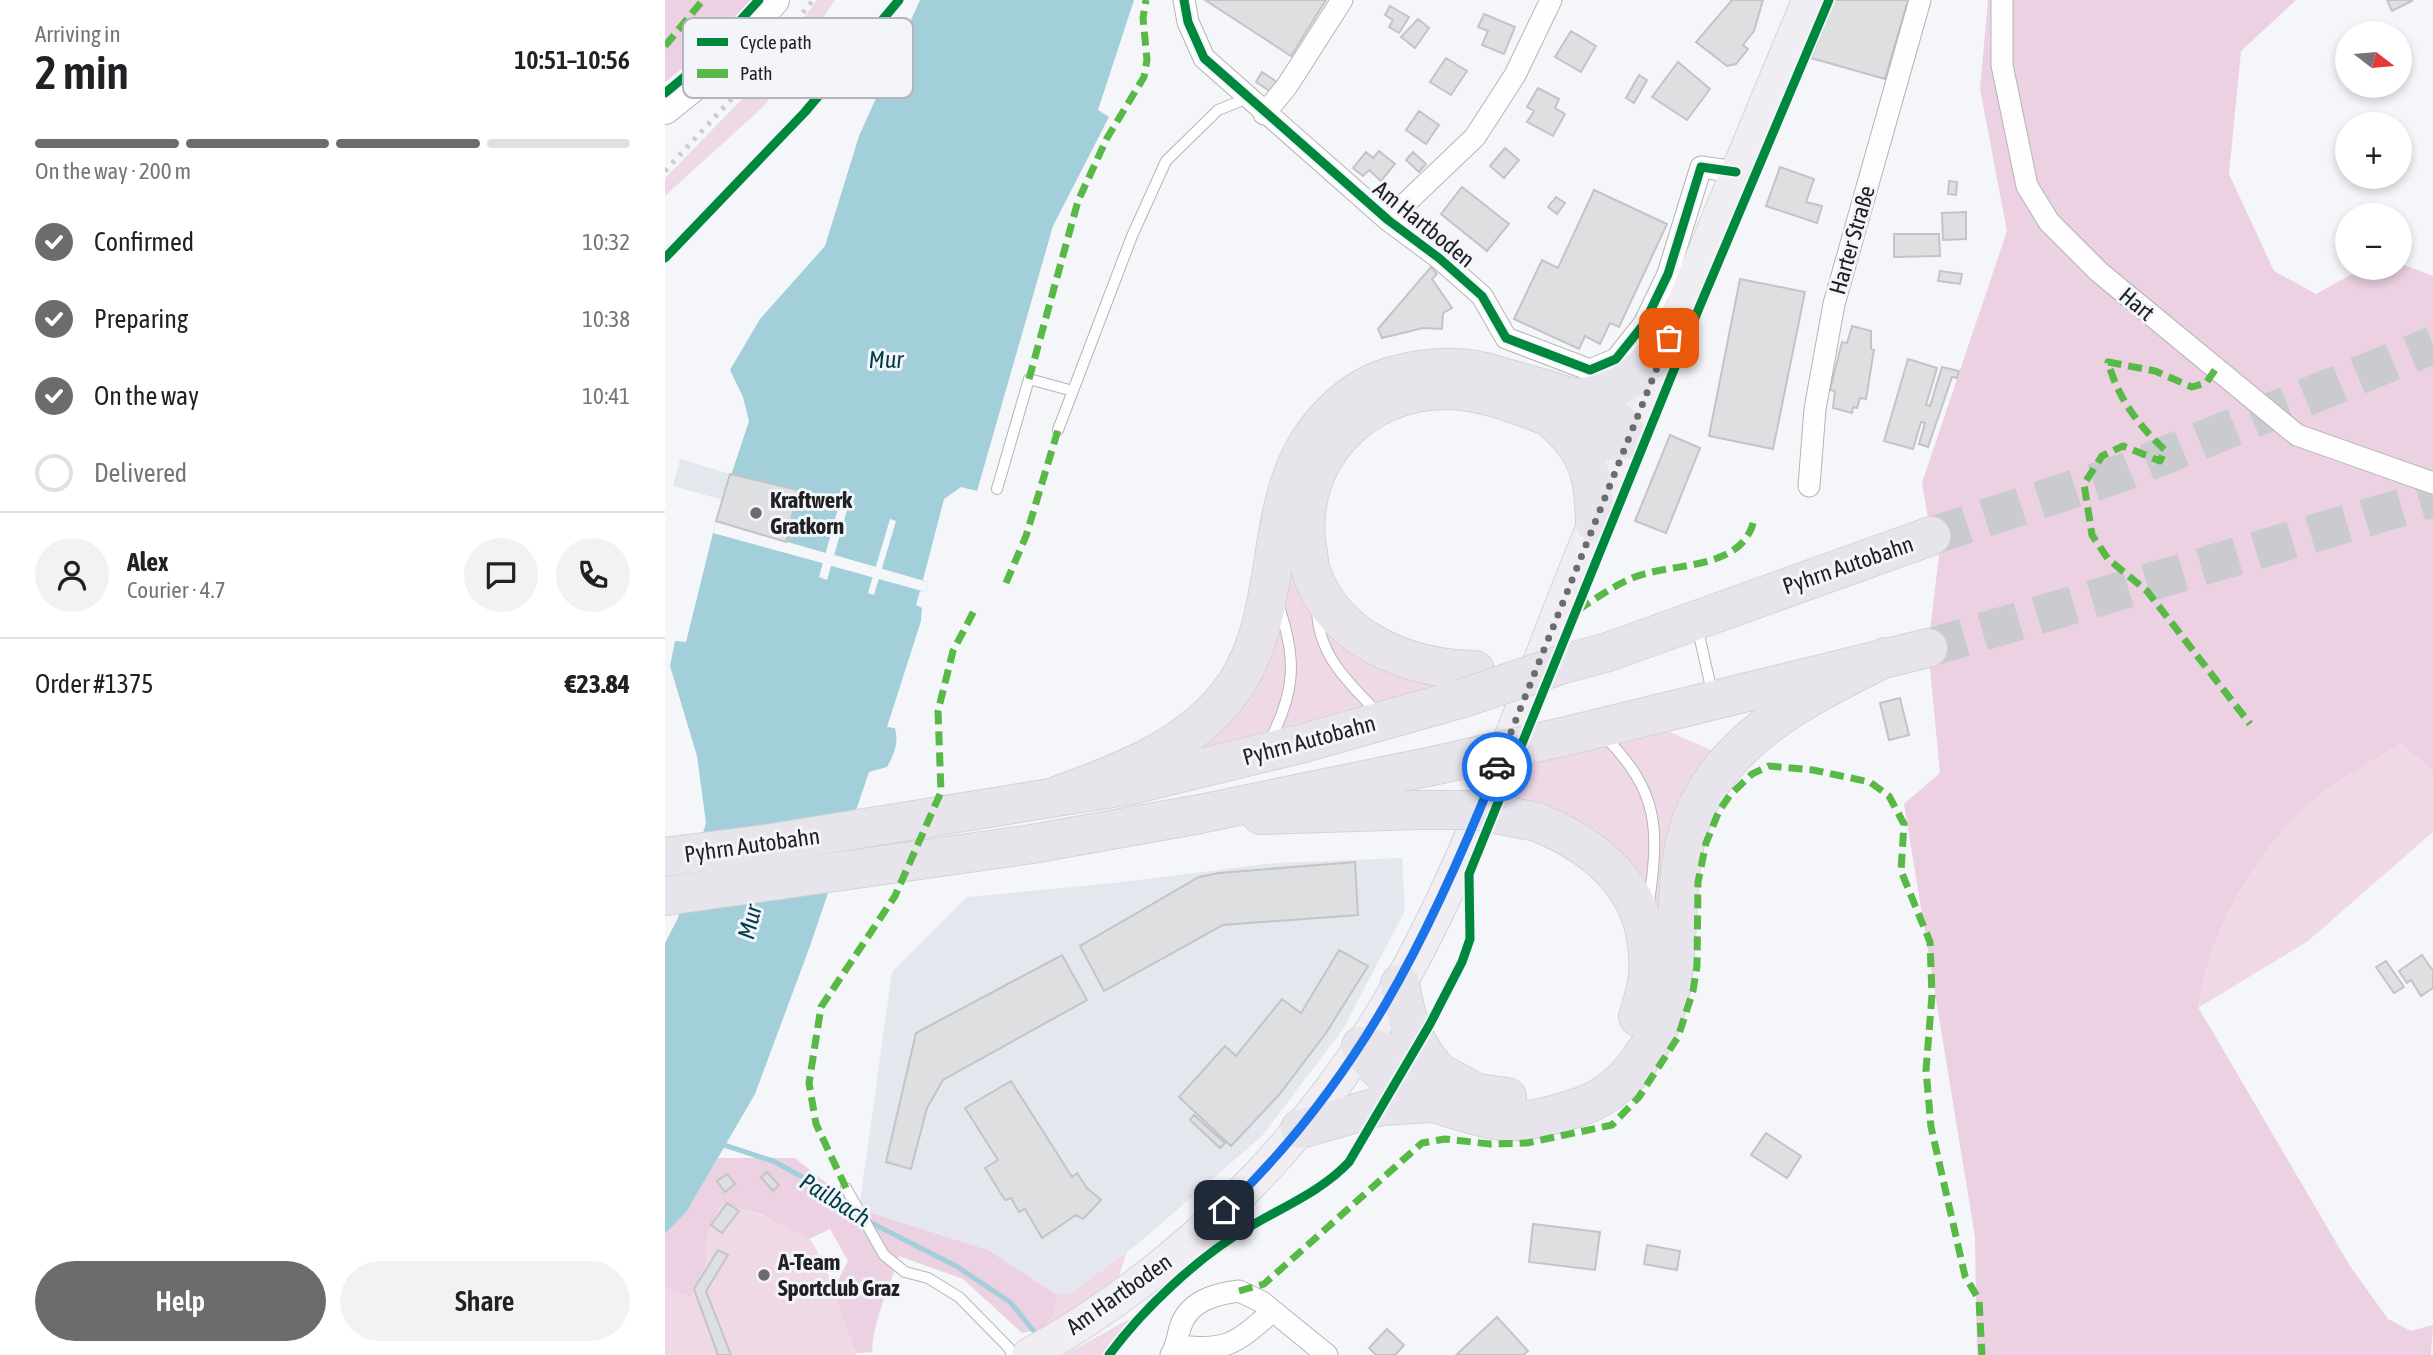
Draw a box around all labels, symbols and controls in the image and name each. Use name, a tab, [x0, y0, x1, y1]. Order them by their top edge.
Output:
legend	[683, 18, 913, 98]
text: Arriving in	[35, 21, 121, 47]
north arrow	[2335, 21, 2411, 98]
map controls	[2335, 21, 2412, 280]
text: Cycle path	[740, 31, 812, 53]
text: 10:51–10:56	[514, 45, 630, 75]
text: 2 min	[35, 46, 129, 99]
text: Path	[740, 62, 772, 84]
button: +	[2335, 112, 2412, 189]
text: On the way · 200 m	[35, 158, 191, 184]
street label: Am Hartboden	[1368, 175, 1480, 273]
street label: Harter Straße	[1824, 183, 1880, 297]
button: −	[2335, 203, 2412, 280]
icon: check	[35, 223, 73, 261]
text: Confirmed	[94, 227, 194, 257]
text: 10:32	[582, 229, 630, 255]
street label: Hart	[2114, 282, 2160, 326]
icon: check	[35, 300, 73, 338]
text: Preparing	[94, 304, 188, 334]
text: 10:38	[582, 306, 630, 332]
pin	[1639, 308, 1699, 368]
icon: bag	[1650, 319, 1688, 357]
water label: Mur	[869, 346, 904, 373]
icon: check	[35, 377, 73, 415]
text: On the way	[94, 381, 199, 411]
text: 10:41	[582, 383, 630, 409]
text: Delivered	[94, 458, 187, 488]
place label: Kraftwerk Gratkorn	[770, 487, 853, 539]
marker: Kraftwerk Gratkorn	[748, 505, 764, 521]
street label: Pyhrn Autobahn	[1779, 530, 1917, 600]
button: person	[35, 538, 109, 612]
button: chat	[464, 538, 538, 612]
button: phone	[556, 538, 630, 612]
text: Alex	[127, 547, 168, 577]
text: Courier · 4.7	[127, 577, 226, 603]
text: Order #1375	[35, 669, 154, 699]
text: €23.84	[565, 669, 630, 699]
street label: Pyhrn Autobahn	[1240, 710, 1378, 770]
courier	[1462, 732, 1532, 802]
icon: car	[1478, 748, 1516, 786]
street label: Pyhrn Autobahn	[683, 823, 821, 867]
water label: Mur	[732, 901, 767, 942]
water label: Pailbach	[795, 1168, 876, 1232]
pin	[1194, 1180, 1254, 1240]
icon: home	[1205, 1191, 1243, 1229]
street label: Am Hartboden	[1061, 1248, 1177, 1340]
place label: A-Team Sportclub Graz	[777, 1249, 900, 1301]
button: Help	[35, 1261, 326, 1341]
button: Share	[340, 1261, 630, 1341]
marker: A-Team Sportclub Graz	[756, 1267, 772, 1283]

